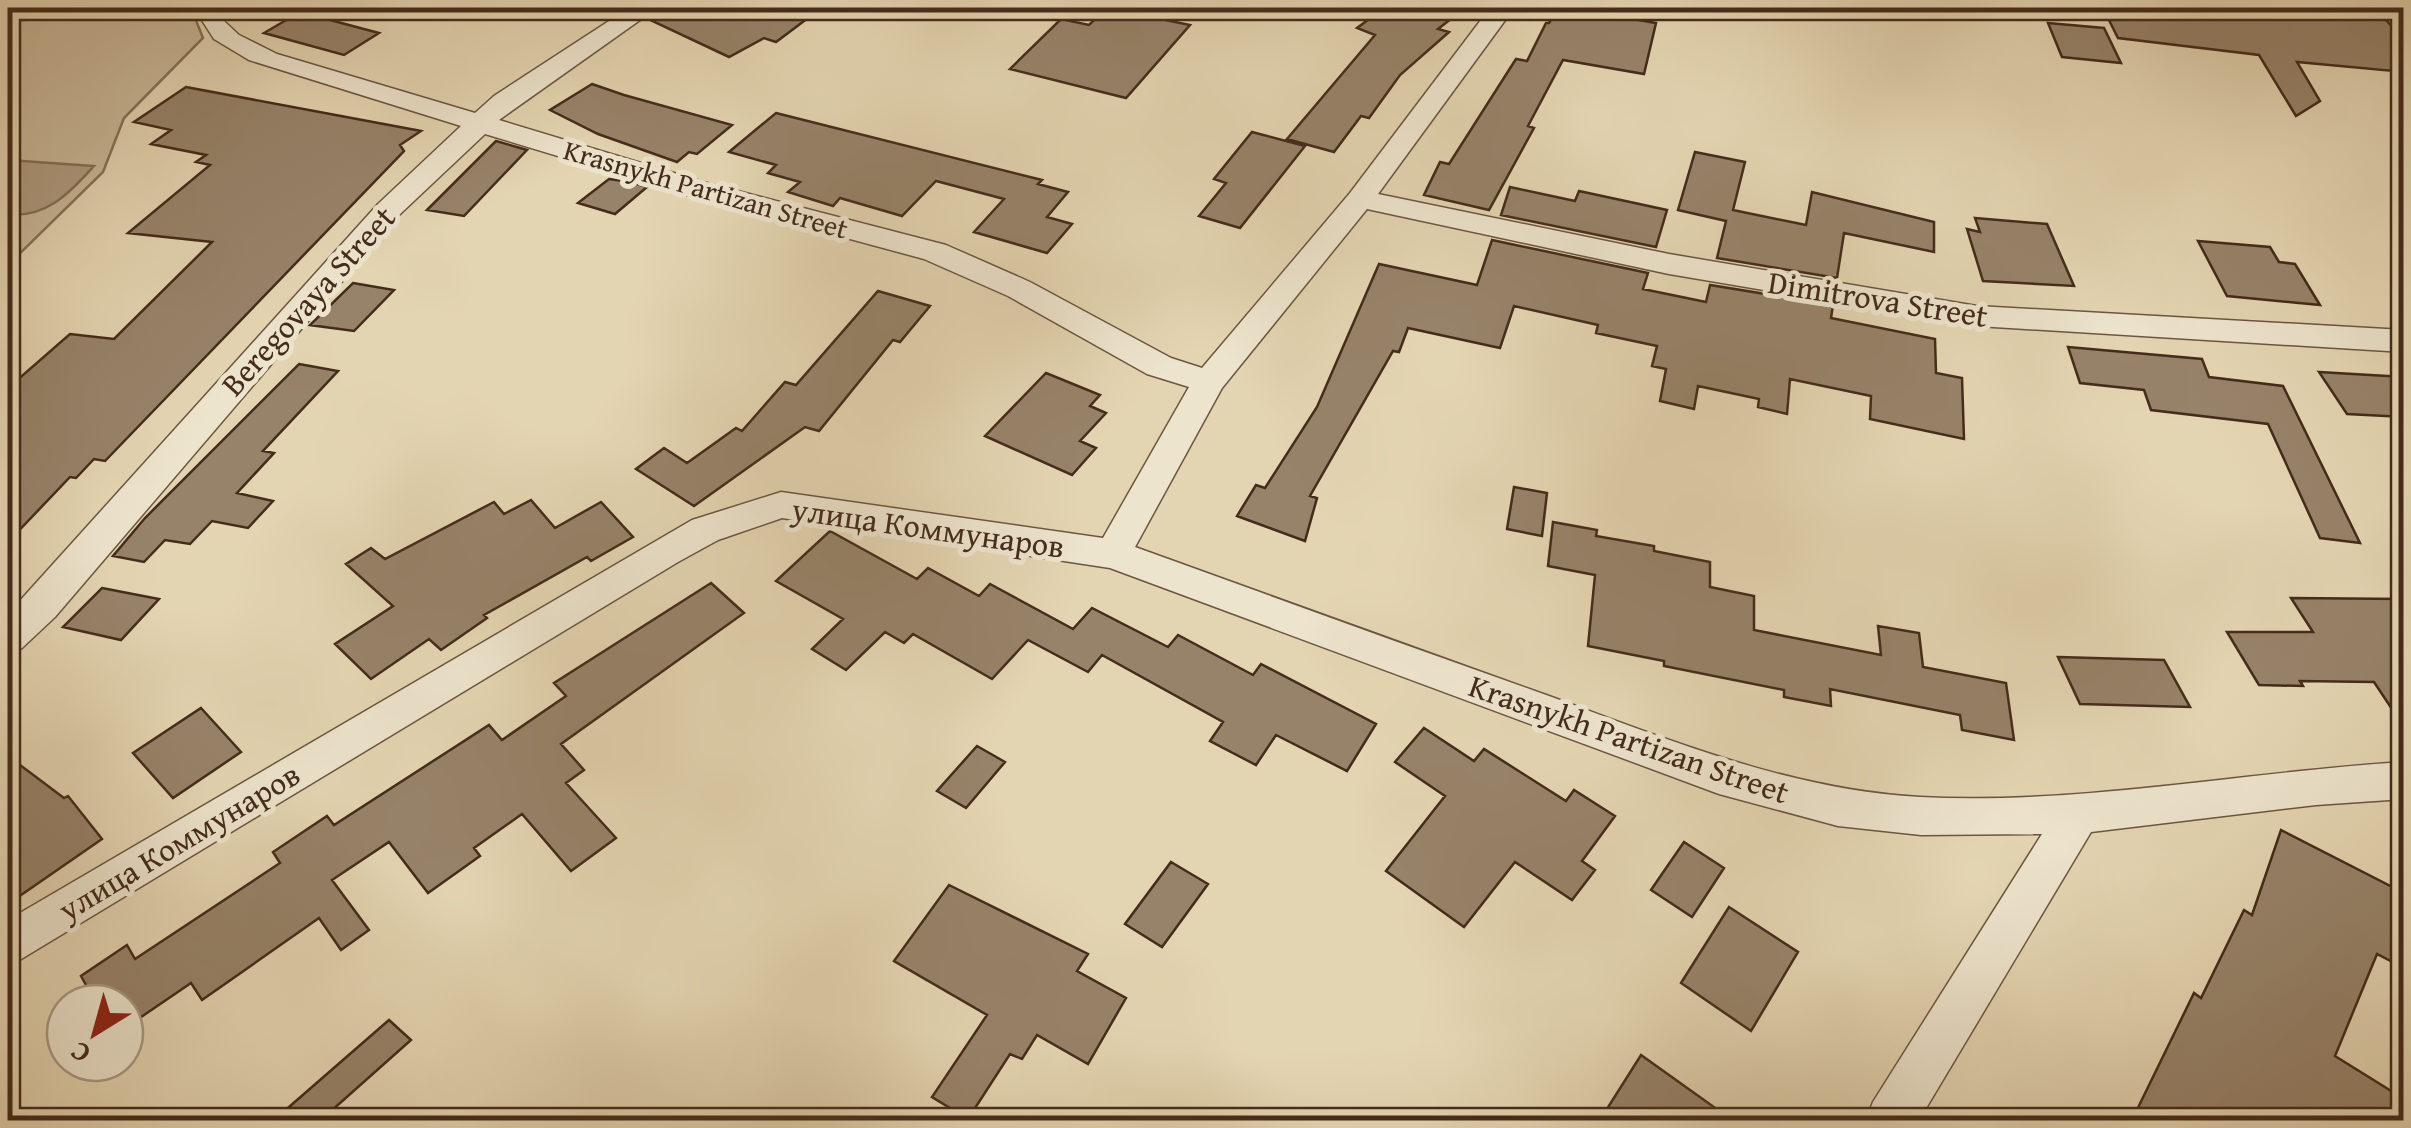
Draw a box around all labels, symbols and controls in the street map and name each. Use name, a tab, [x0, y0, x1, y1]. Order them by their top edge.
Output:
street label: Krasnykh Partizan Street	[559, 128, 853, 249]
street label: Beregovaya Street	[209, 195, 406, 406]
street label: Dimitrova Street	[1765, 258, 1991, 339]
street label: улица Коммунаров	[788, 485, 1067, 570]
street label: Krasnykh Partizan Street	[1463, 662, 1796, 815]
street label: улица Коммунаров	[48, 751, 308, 933]
north arrow	[45, 983, 145, 1083]
text: С	[61, 1032, 98, 1075]

